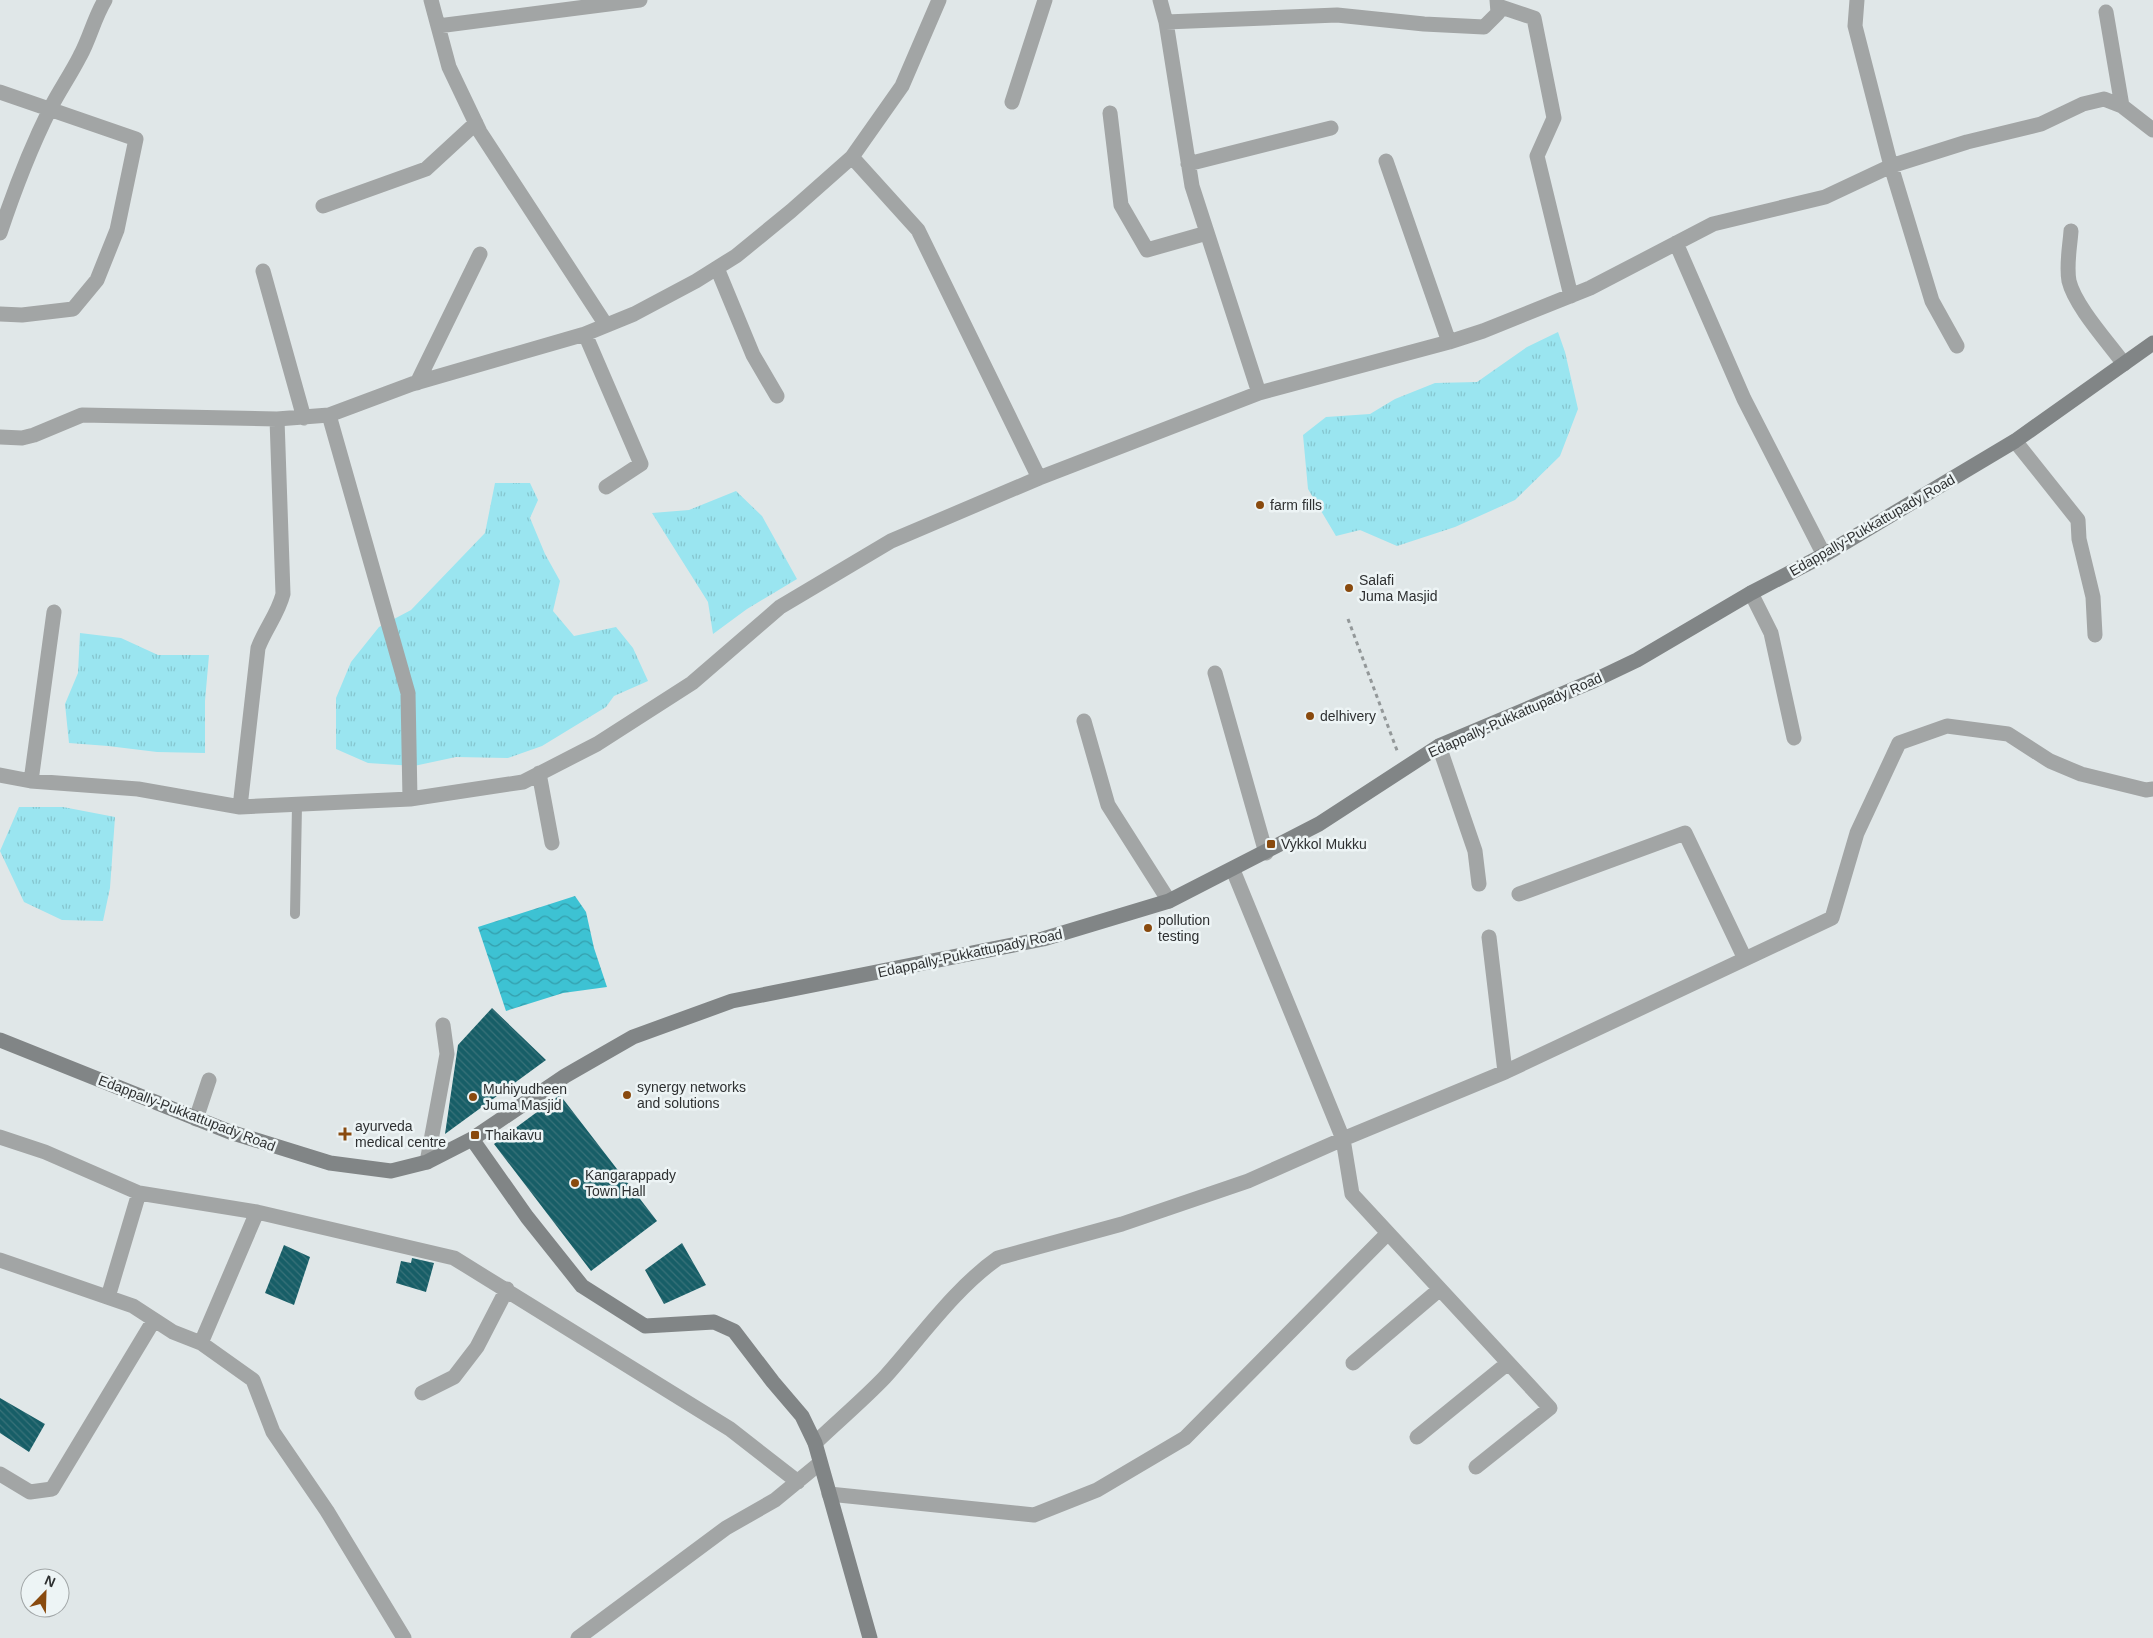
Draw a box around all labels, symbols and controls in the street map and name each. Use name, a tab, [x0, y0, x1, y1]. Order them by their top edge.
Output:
street label: Edappally-Pukkattupady Road	[1786, 471, 1958, 579]
place label: farm fills	[1270, 497, 1322, 513]
marker: farm fills	[1254, 499, 1266, 511]
place label: Salafi Juma Masjid	[1359, 572, 1438, 604]
marker: Salafi Juma Masjid	[1343, 582, 1355, 594]
street label: Edappally-Pukkattupady Road	[1426, 669, 1604, 761]
place label: delhivery	[1320, 708, 1376, 724]
marker: delhivery	[1304, 710, 1316, 722]
place label: Vykkol Mukku	[1281, 836, 1367, 852]
marker: Vykkol Mukku	[1265, 838, 1277, 850]
place label: pollution testing	[1158, 912, 1210, 944]
marker: pollution testing	[1142, 922, 1154, 934]
street label: Edappally-Pukkattupady Road	[876, 926, 1064, 980]
street label: Edappally-Pukkattupady Road	[96, 1072, 278, 1154]
place label: synergy networks and solutions	[637, 1079, 746, 1111]
place label: Muhiyudheen Juma Masjid	[483, 1081, 567, 1113]
marker: synergy networks and solutions	[621, 1089, 633, 1101]
marker: Muhiyudheen Juma Masjid	[467, 1091, 479, 1103]
place label: ayurveda medical centre	[355, 1118, 446, 1150]
place label: Thaikavu	[485, 1127, 542, 1143]
marker: ayurveda medical centre	[339, 1128, 351, 1140]
marker: Thaikavu	[469, 1129, 481, 1141]
place label: Kangarappady Town Hall	[585, 1167, 676, 1199]
marker: Kangarappady Town Hall	[569, 1177, 581, 1189]
north arrow	[20, 1568, 70, 1618]
text: N	[42, 1572, 58, 1590]

